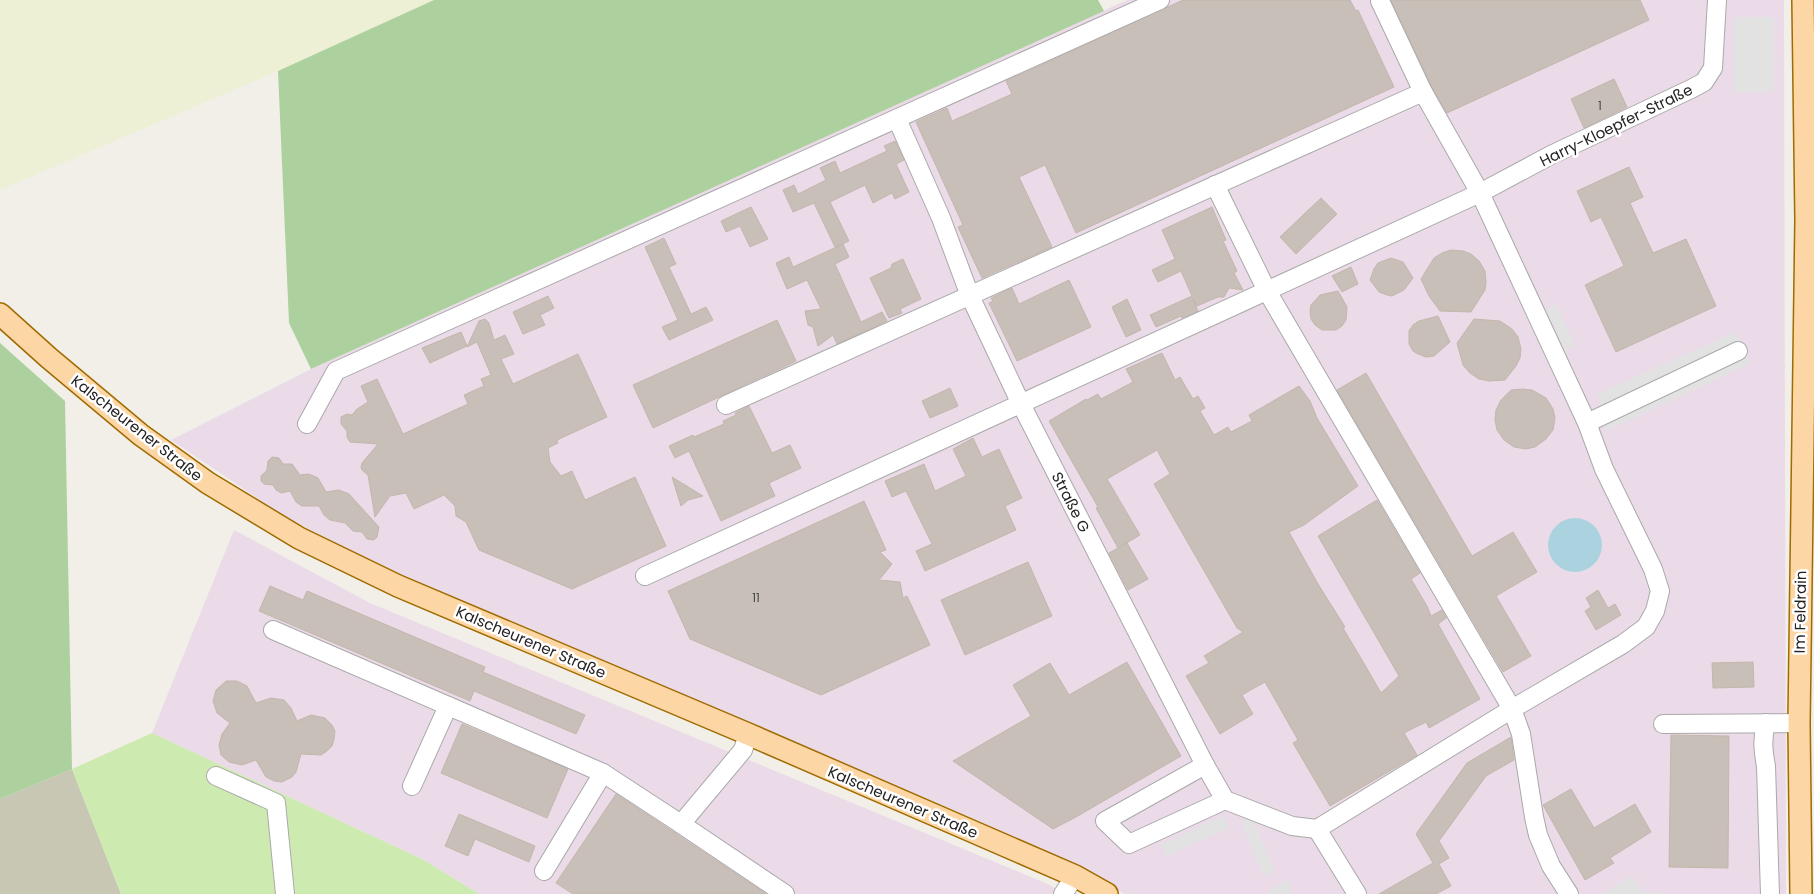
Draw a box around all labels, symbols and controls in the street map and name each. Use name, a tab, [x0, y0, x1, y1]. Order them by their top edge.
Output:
street label: Harry-Kloepfer-Straße	[1536, 79, 1696, 171]
house number: 1	[1598, 97, 1602, 114]
street label: Kalscheurener Straße	[67, 370, 207, 486]
street label: Straße G	[1047, 468, 1095, 536]
street label: Im Feldrain	[1789, 570, 1811, 654]
house number: 11	[752, 589, 760, 606]
street label: Kalscheurener Straße	[453, 601, 609, 683]
street label: Kalscheurener Straße	[825, 761, 981, 843]

